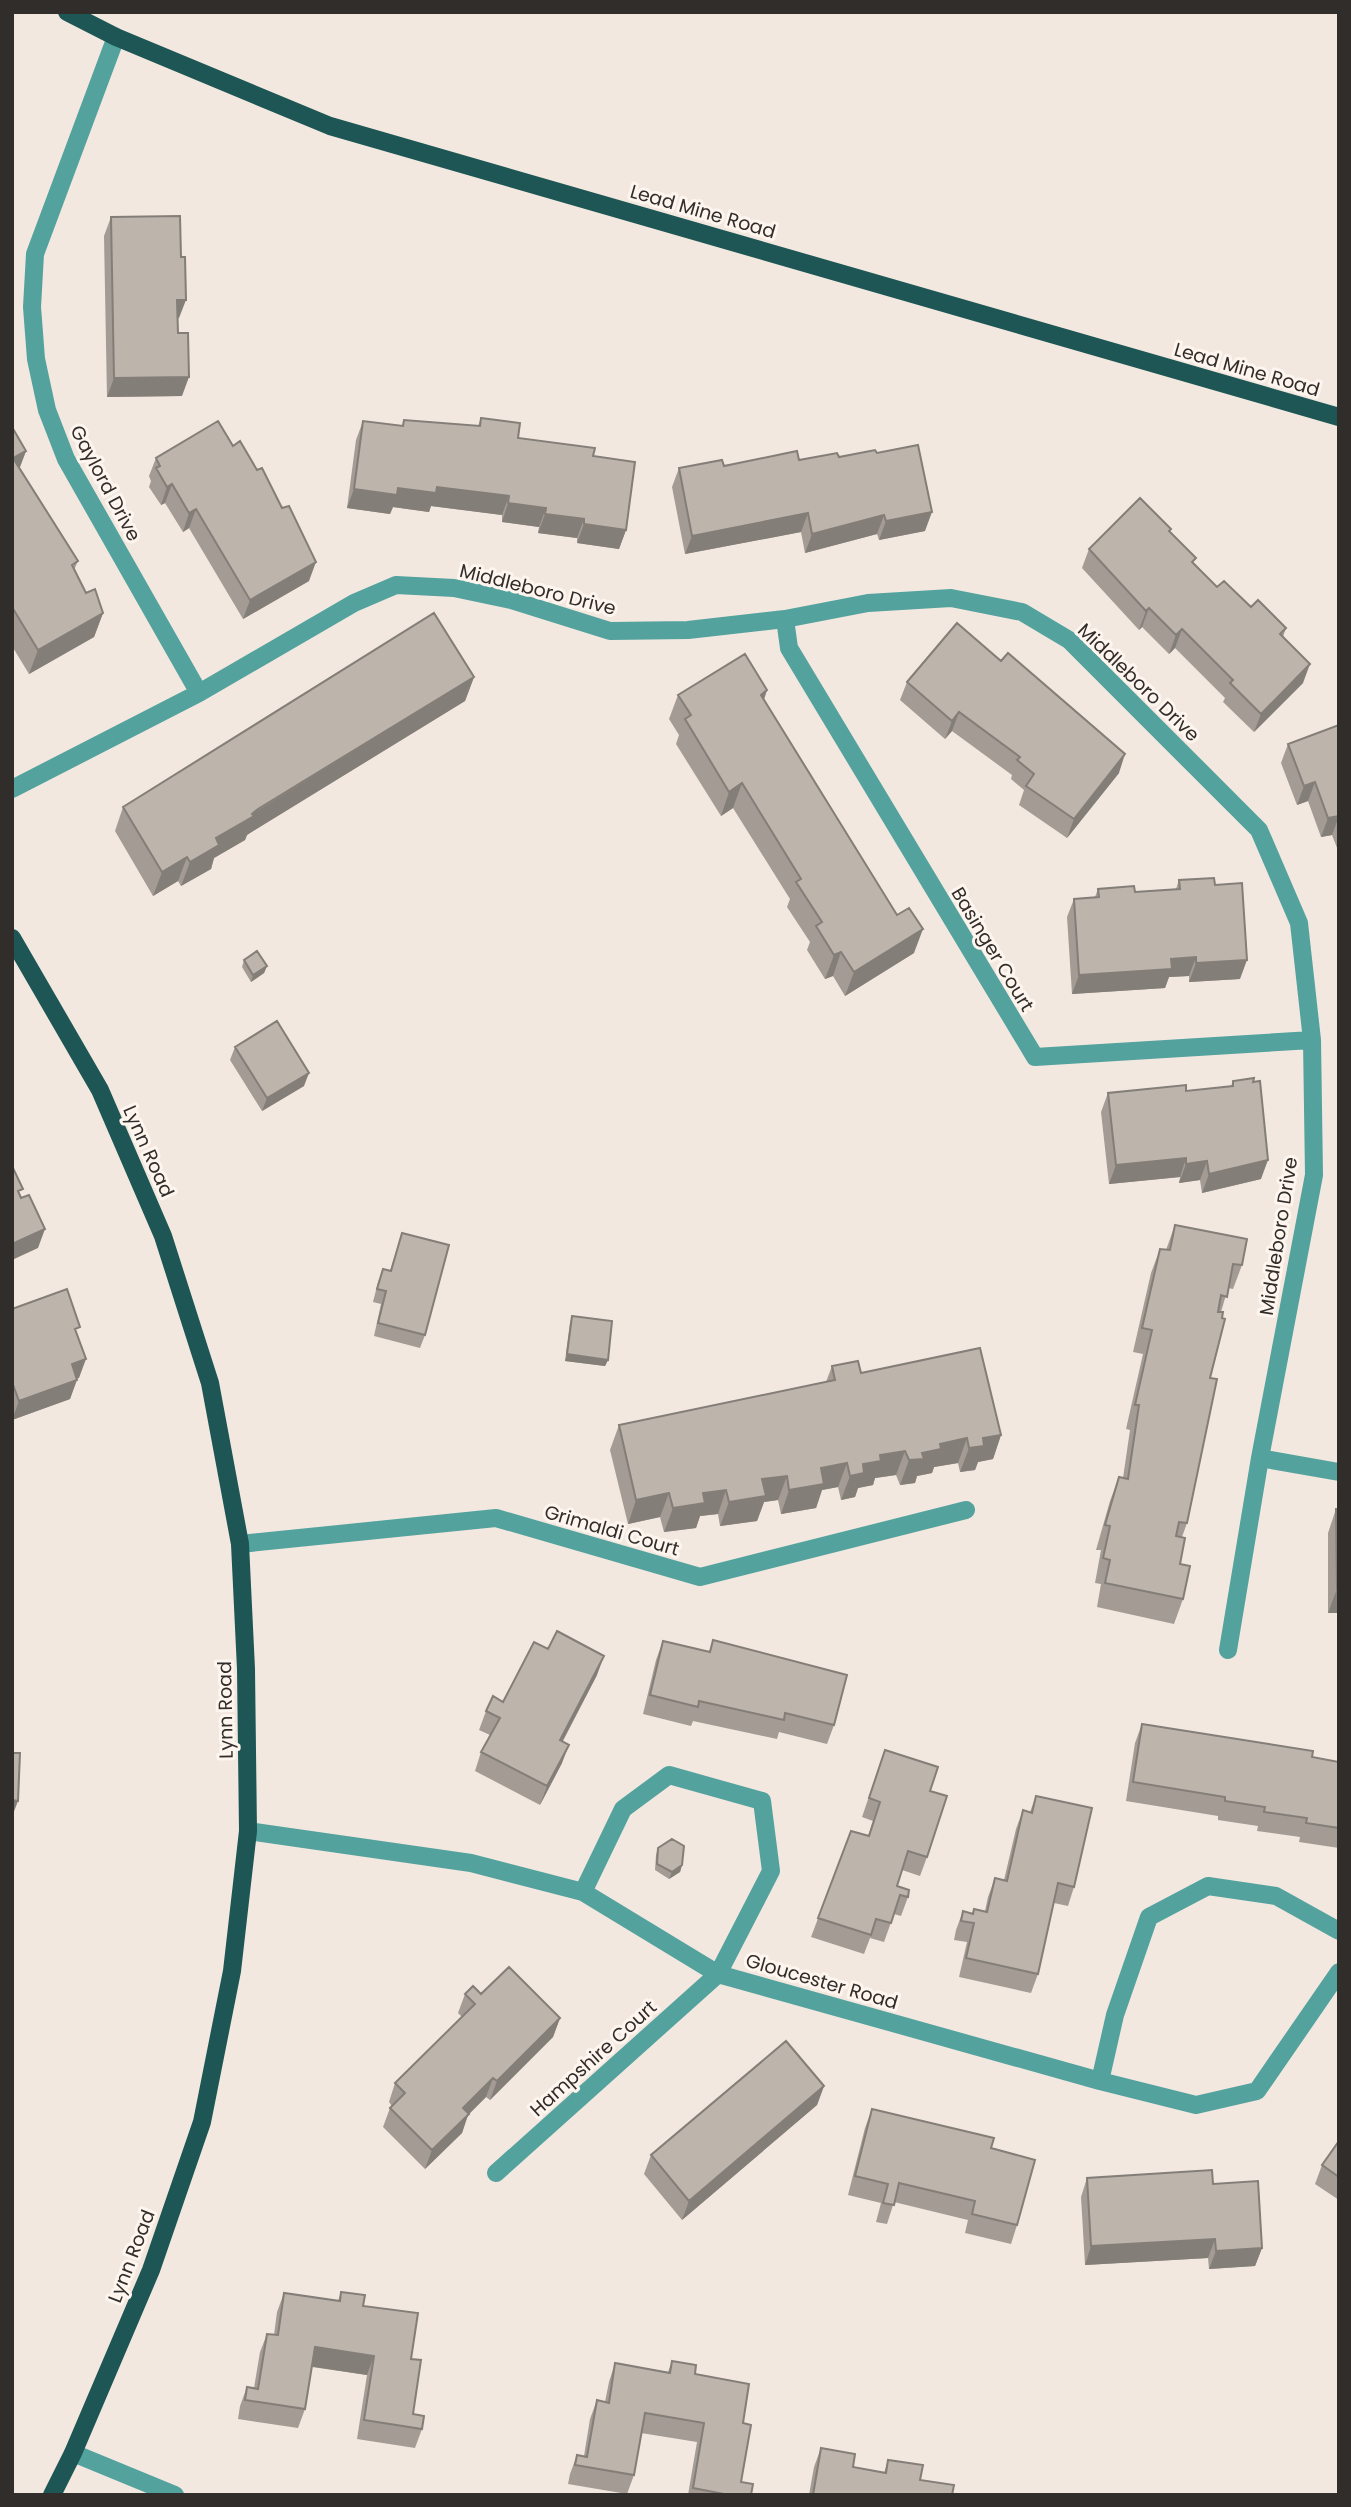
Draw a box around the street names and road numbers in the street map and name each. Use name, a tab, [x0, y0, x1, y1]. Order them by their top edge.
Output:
street label: Lead Mine Road	[627, 178, 779, 245]
street label: Lead Mine Road	[1171, 336, 1323, 403]
street label: Gaylord Drive	[64, 420, 147, 546]
street label: Middleboro Drive	[457, 557, 619, 622]
street label: Middleboro Drive	[1072, 617, 1206, 748]
street label: Basinger Court	[945, 882, 1040, 1017]
street label: Lynn Road	[116, 1101, 181, 1201]
street label: Middleboro Drive	[1253, 1155, 1304, 1317]
street label: Grimaldi Court	[541, 1498, 683, 1563]
street label: Lynn Road	[211, 1661, 240, 1759]
street label: Gloucester Road	[743, 1947, 901, 2016]
street label: Hampshire Court	[524, 1994, 663, 2123]
street label: Lynn Road	[101, 2206, 162, 2307]

